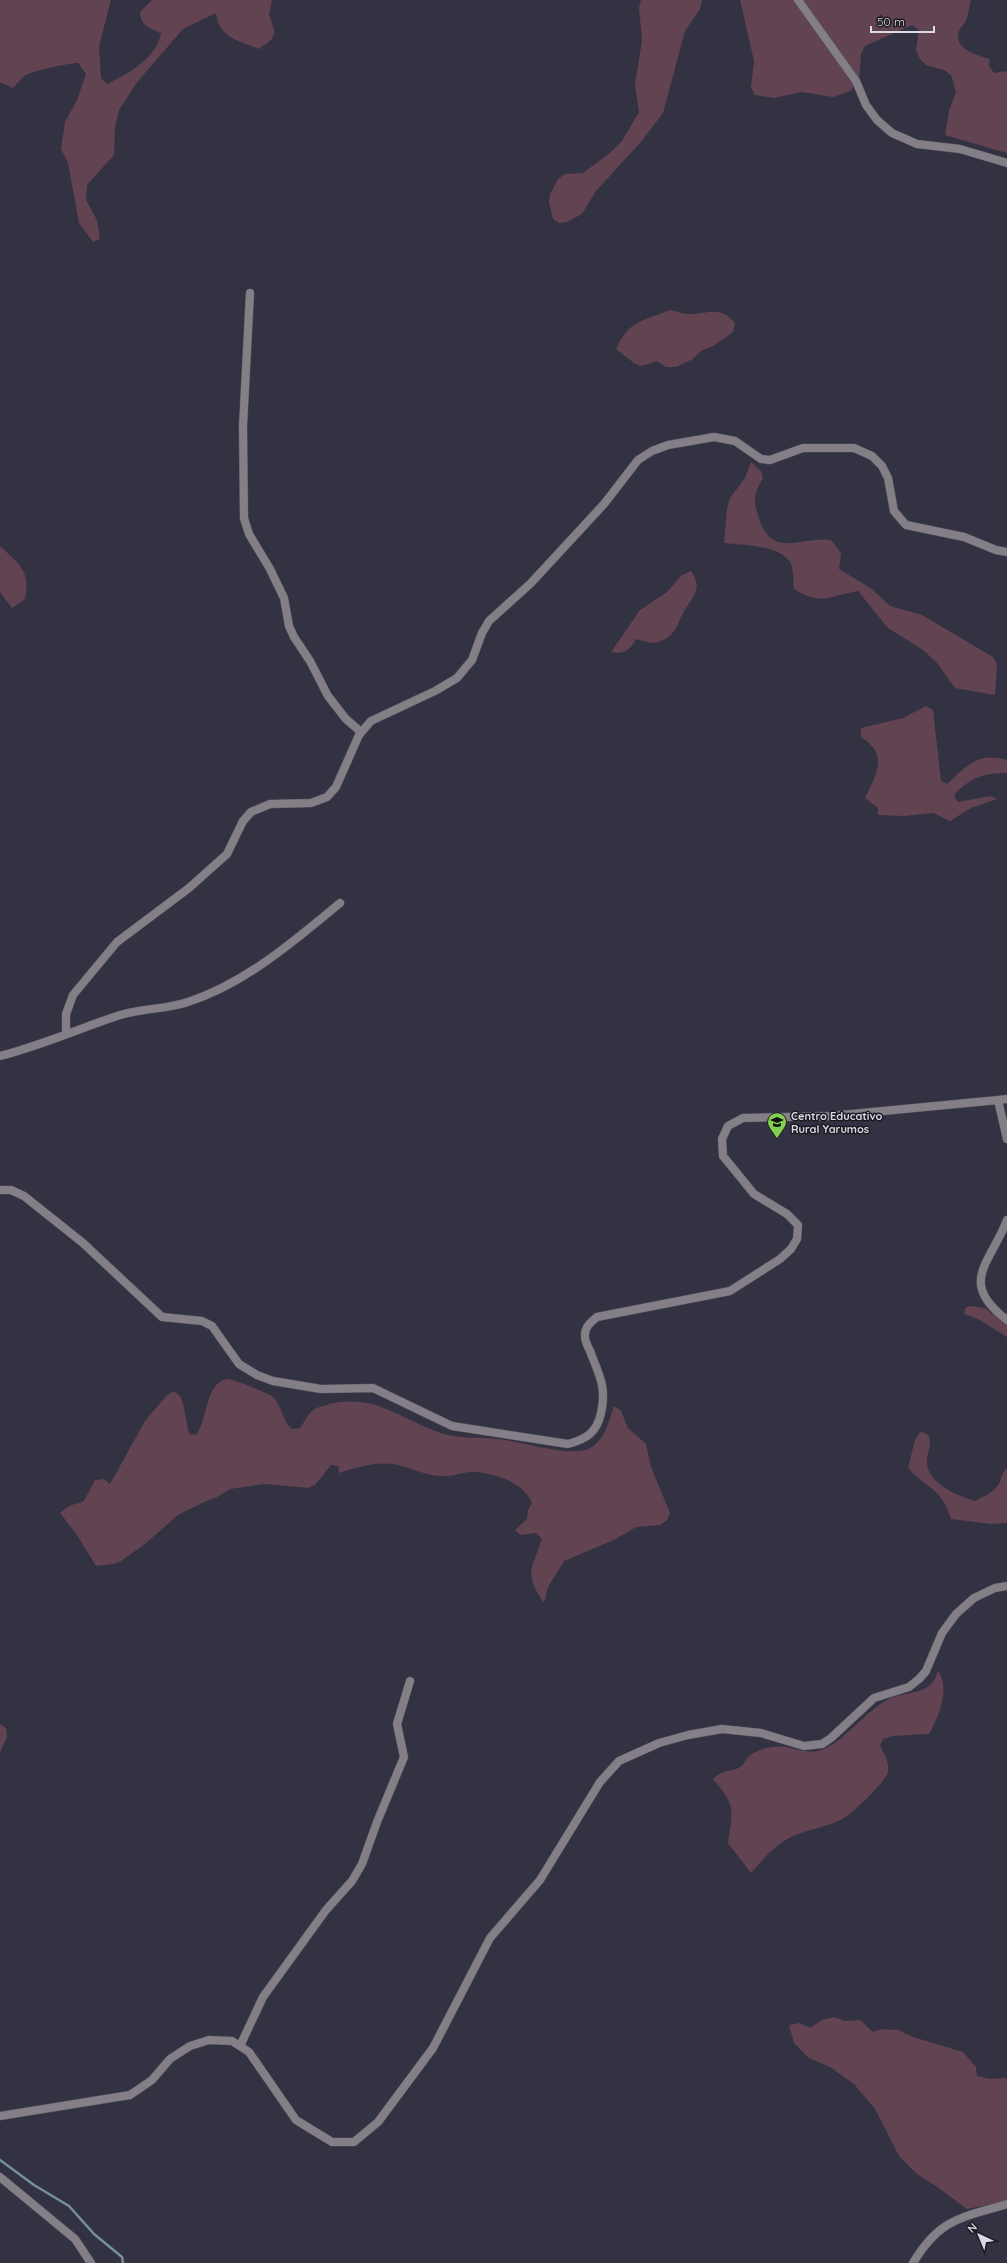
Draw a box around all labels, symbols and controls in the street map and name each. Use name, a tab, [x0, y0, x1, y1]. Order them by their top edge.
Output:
scale bar	[871, 8, 934, 34]
text: 50 m	[877, 14, 905, 29]
place label: Centro Educativo Rural Yarumos	[791, 1109, 883, 1136]
school or university icon: Centro Educativo Rural Yarumos	[766, 1111, 788, 1139]
north arrow	[959, 2215, 999, 2255]
text: N	[964, 2220, 980, 2236]

